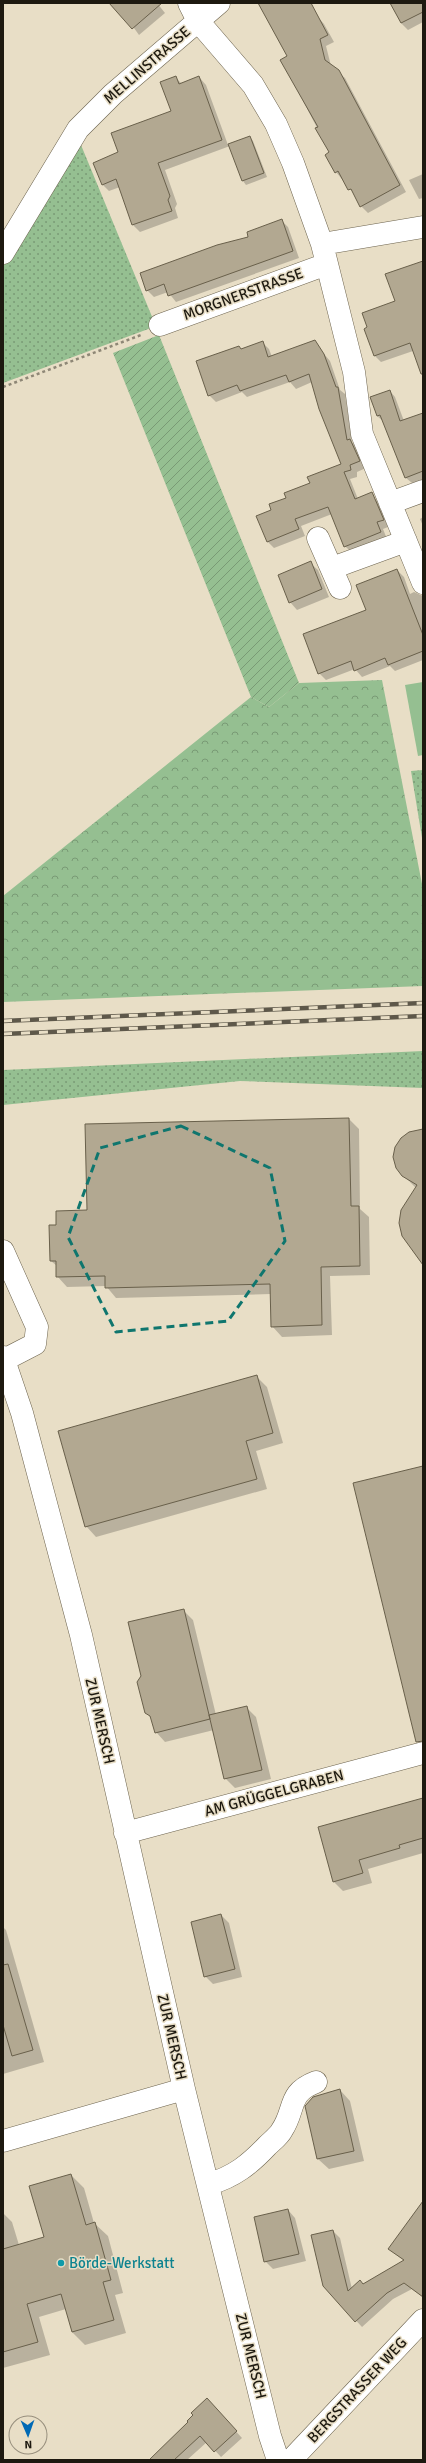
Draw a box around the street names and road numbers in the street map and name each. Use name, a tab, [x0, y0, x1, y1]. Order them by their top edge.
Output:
street label: MELLINSTRASSE	[100, 22, 194, 108]
street label: MORGNERSTRASSE	[180, 264, 306, 324]
street label: ZUR MERSCH	[81, 1676, 119, 1766]
street label: AM GRÜGGELGRABEN	[202, 1766, 346, 1820]
street label: ZUR MERSCH	[153, 1992, 191, 2082]
street label: ZUR MERSCH	[232, 2311, 270, 2401]
street label: BERGSTRASSER WEG	[303, 2333, 411, 2447]

